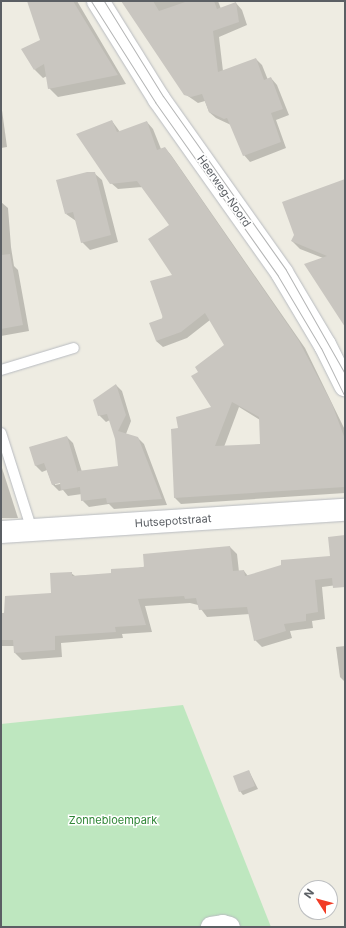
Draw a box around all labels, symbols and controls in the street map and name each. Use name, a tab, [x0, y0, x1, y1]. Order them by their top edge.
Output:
street label: Heerweg-Noord	[194, 153, 254, 229]
street label: Hutsepotstraat	[134, 512, 212, 530]
park label: Zonnebloempark	[69, 813, 157, 827]
north arrow	[298, 880, 338, 920]
text: N	[301, 886, 317, 901]

